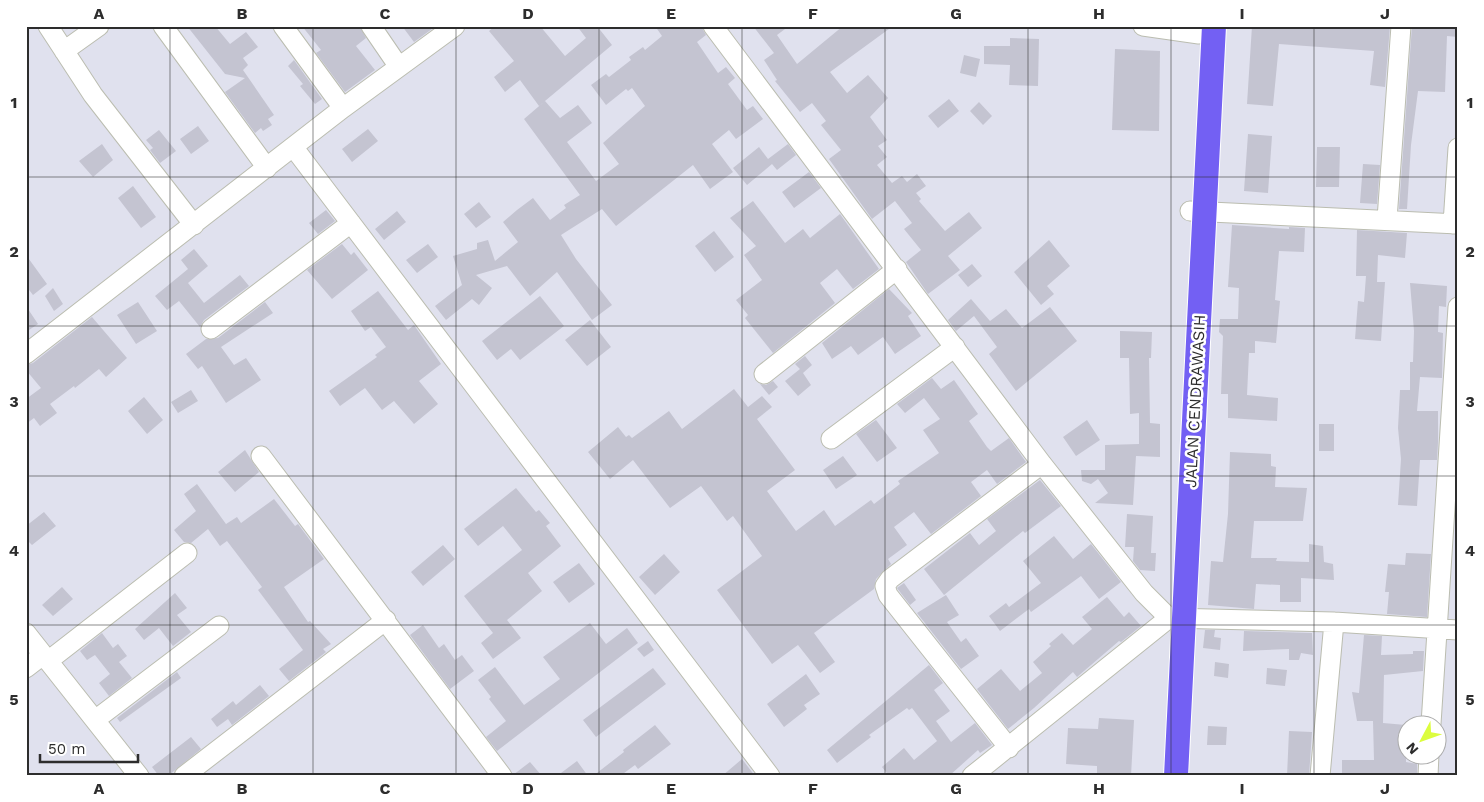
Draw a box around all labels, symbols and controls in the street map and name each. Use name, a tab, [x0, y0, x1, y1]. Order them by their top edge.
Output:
text: A	[94, 4, 105, 23]
text: B	[237, 4, 248, 23]
text: C	[380, 4, 391, 23]
text: D	[522, 4, 534, 23]
text: E	[666, 4, 676, 23]
text: F	[808, 4, 818, 23]
text: G	[950, 4, 962, 23]
text: H	[1093, 4, 1105, 23]
text: I	[1239, 4, 1245, 23]
text: J	[1380, 4, 1390, 23]
text: 1	[11, 93, 17, 112]
text: 1	[1467, 93, 1473, 112]
text: 2	[9, 242, 19, 261]
text: 2	[1465, 242, 1475, 261]
street label: JALAN CENDRAWASIH	[1181, 314, 1209, 488]
text: 3	[9, 392, 19, 411]
text: 3	[1465, 392, 1475, 411]
text: 4	[9, 541, 19, 560]
text: 4	[1465, 541, 1475, 560]
text: 5	[9, 690, 19, 709]
text: 5	[1465, 690, 1475, 709]
north arrow	[1396, 714, 1446, 764]
scale bar	[40, 732, 138, 764]
text: N	[1403, 739, 1422, 758]
text: 50 m	[48, 740, 85, 758]
text: A	[94, 779, 105, 798]
text: B	[237, 779, 248, 798]
text: C	[380, 779, 391, 798]
text: D	[522, 779, 534, 798]
text: E	[666, 779, 676, 798]
text: F	[808, 779, 818, 798]
text: G	[950, 779, 962, 798]
text: H	[1093, 779, 1105, 798]
text: I	[1239, 779, 1245, 798]
text: J	[1380, 779, 1390, 798]

